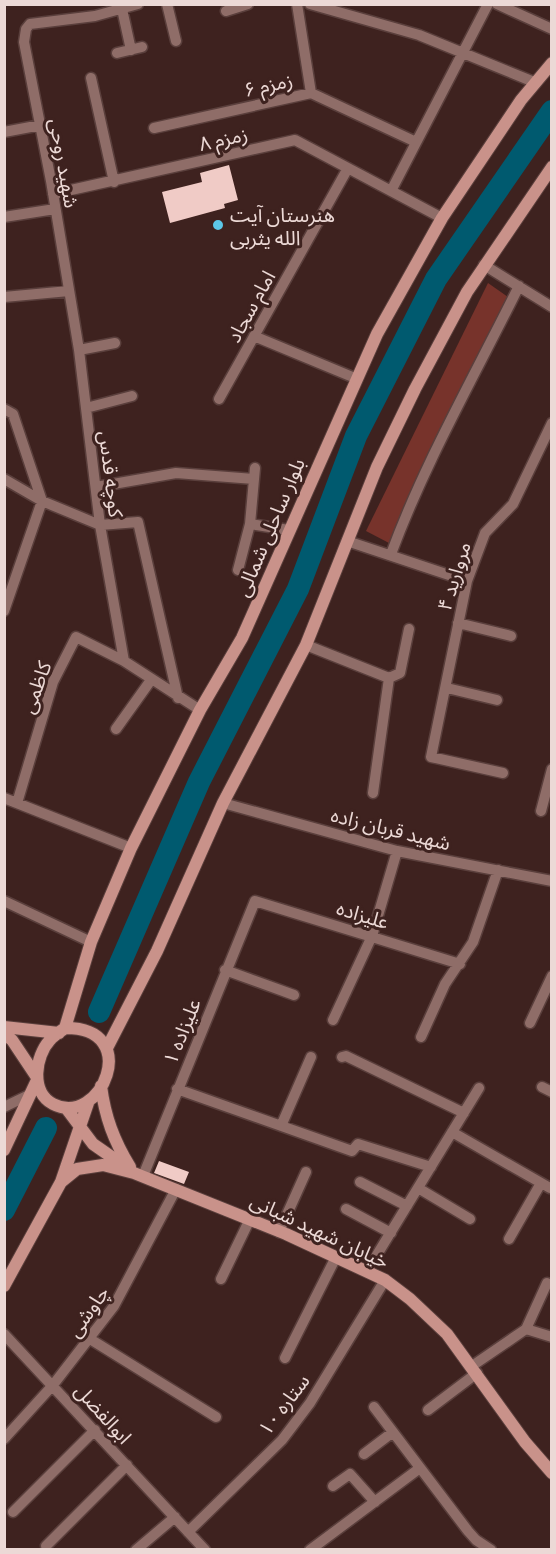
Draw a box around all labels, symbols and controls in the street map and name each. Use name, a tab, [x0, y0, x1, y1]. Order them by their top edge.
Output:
street label: زمزم ۶	[241, 67, 296, 105]
street label: شهید روحی	[44, 116, 85, 210]
street label: زمزم ۸	[196, 121, 251, 159]
place label: هنرستان آیت الله یثربی	[230, 202, 335, 250]
marker: هنرستان آیت الله یثربی	[211, 218, 225, 232]
street label: امام سجاد	[220, 266, 283, 348]
street label: کوچه قدس	[93, 429, 129, 520]
street label: بلوار ساحلی شمالی	[229, 454, 310, 600]
street label: مروارید ۴	[431, 539, 476, 614]
street label: کاظمی	[15, 657, 57, 717]
street label: شهید قربان زاده	[329, 802, 453, 855]
street label: علیزاده	[334, 895, 392, 934]
street label: علیزاده ۱	[157, 995, 206, 1068]
street label: خیابان شهید شبانی	[246, 1187, 393, 1274]
street label: چاوشی	[61, 1281, 115, 1342]
street label: ستاره ۱۰	[252, 1369, 315, 1440]
street label: ابوالفضل	[70, 1378, 137, 1449]

